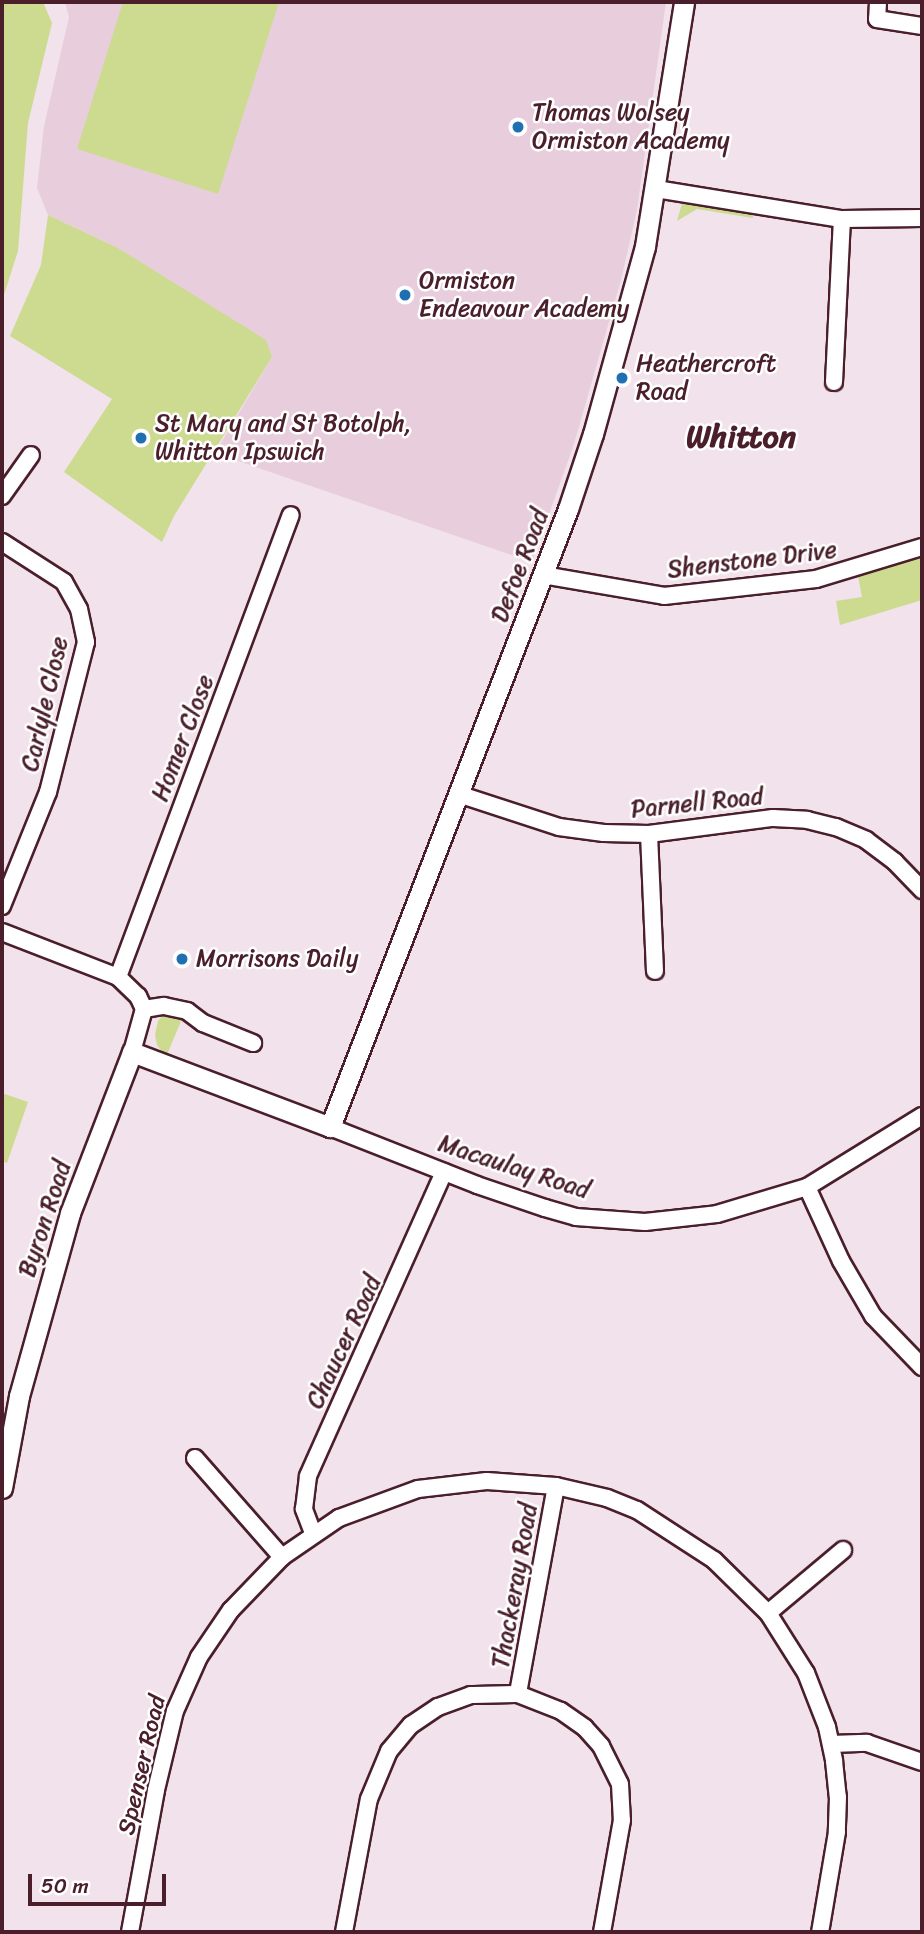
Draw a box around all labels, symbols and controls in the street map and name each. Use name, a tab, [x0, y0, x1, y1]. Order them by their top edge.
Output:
place label: Thomas Wolsey Ormiston Academy	[532, 99, 730, 155]
marker: Thomas Wolsey Ormiston Academy	[510, 119, 526, 135]
place label: Ormiston Endeavour Academy	[419, 267, 630, 323]
marker: Ormiston Endeavour Academy	[397, 287, 413, 303]
place label: Heathercroft Road	[636, 350, 776, 406]
marker: Heathercroft Road	[614, 370, 630, 386]
place label: St Mary and St Botolph, Whitton Ipswich	[155, 410, 411, 466]
district label: Whitton	[686, 418, 796, 456]
marker: St Mary and St Botolph, Whitton Ipswich	[133, 430, 149, 446]
street label: Defoe Road	[485, 505, 555, 627]
street label: Shenstone Drive	[666, 535, 838, 585]
street label: Carlyle Close	[15, 633, 75, 775]
street label: Homer Close	[146, 671, 220, 805]
street label: Parnell Road	[629, 782, 765, 824]
place label: Morrisons Daily	[196, 945, 358, 973]
marker: Morrisons Daily	[174, 951, 190, 967]
street label: Macaulay Road	[435, 1129, 593, 1205]
street label: Byron Road	[13, 1157, 77, 1281]
street label: Chaucer Road	[301, 1271, 387, 1413]
street label: Thackeray Road	[486, 1501, 544, 1671]
street label: Spenser Road	[112, 1692, 172, 1838]
scale bar	[32, 1860, 170, 1904]
text: 50 m	[41, 1867, 89, 1905]

